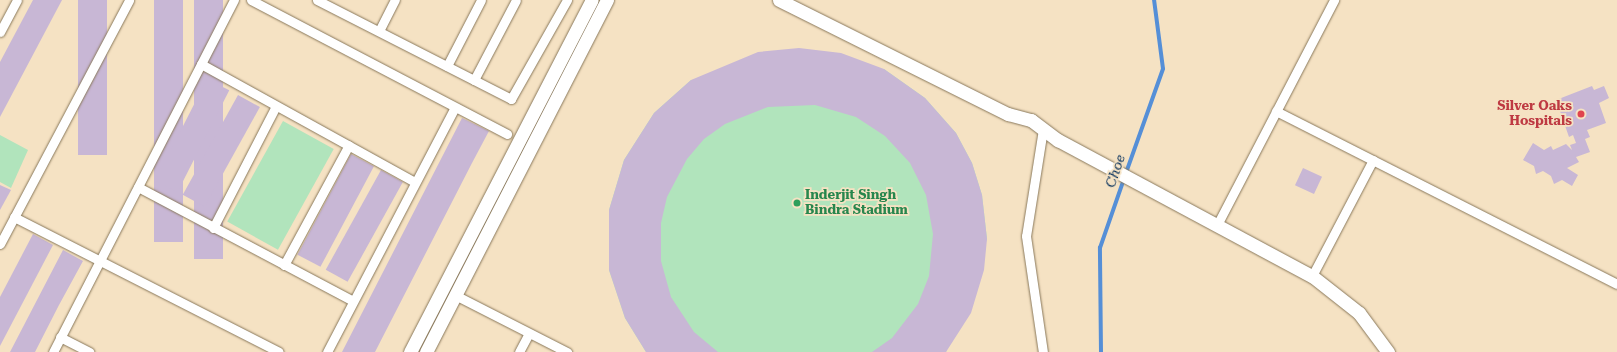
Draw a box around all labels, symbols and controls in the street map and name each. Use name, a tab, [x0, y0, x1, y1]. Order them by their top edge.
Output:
place label: Silver Oaks Hospitals	[1497, 99, 1572, 130]
marker: Silver Oaks Hospitals	[1575, 108, 1587, 120]
water label: Choe	[1102, 152, 1128, 190]
place label: Inderjit Singh Bindra Stadium	[805, 188, 908, 219]
marker: Inderjit Singh Bindra Stadium	[792, 198, 802, 208]

